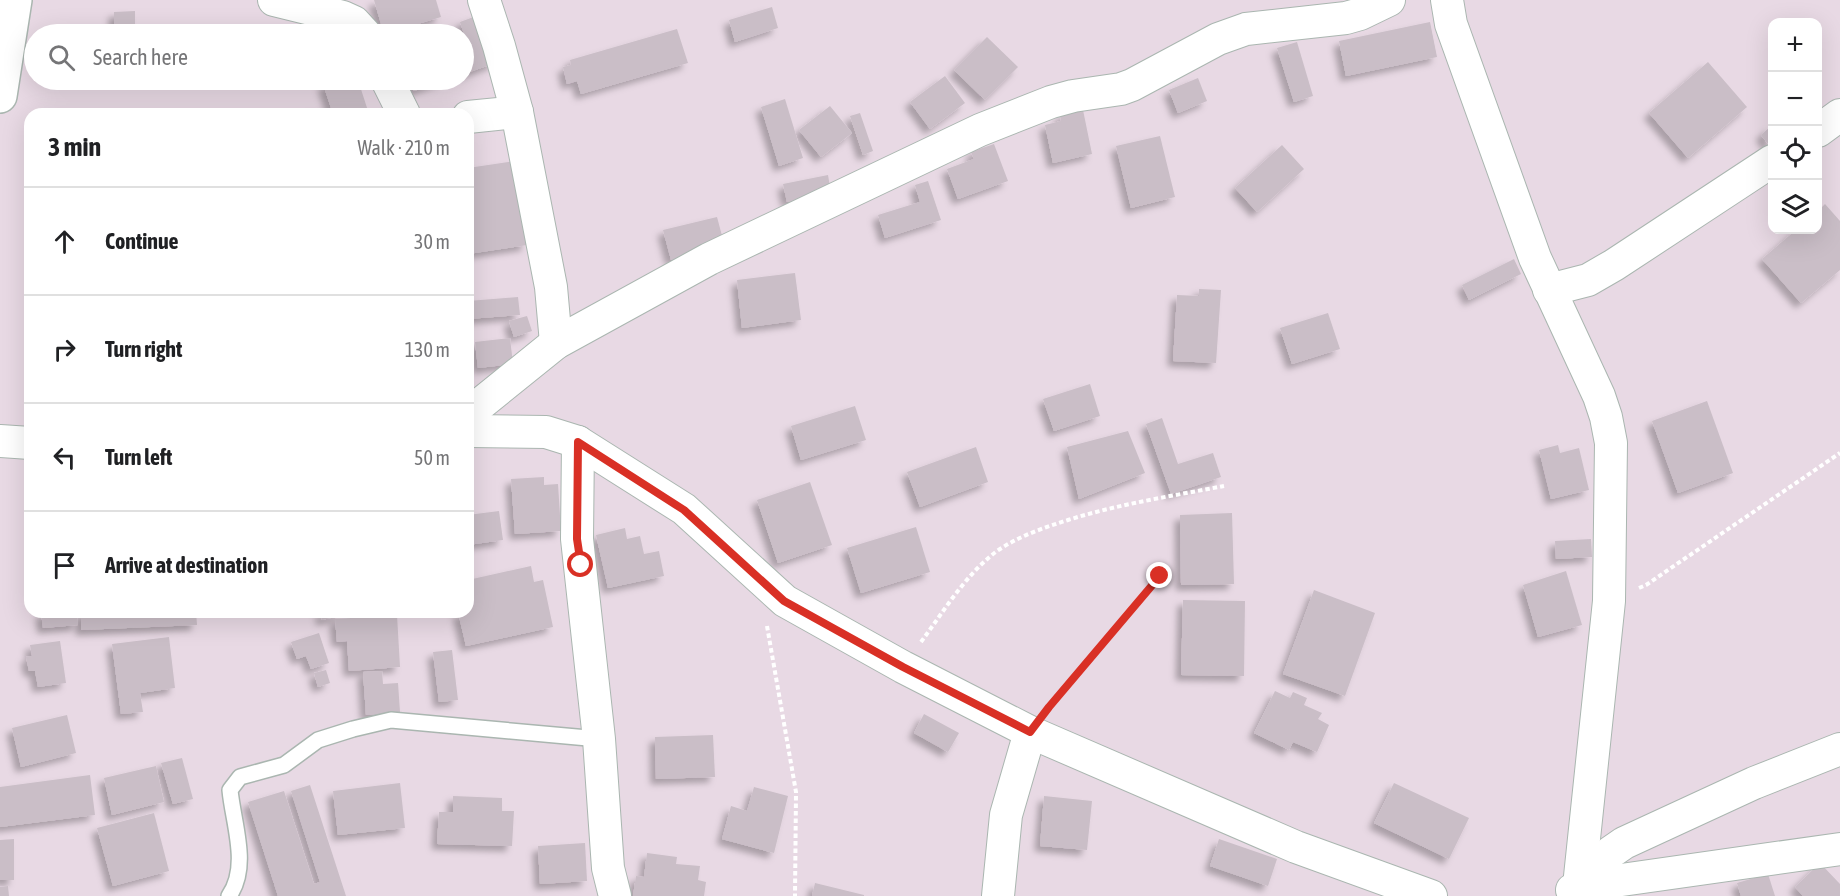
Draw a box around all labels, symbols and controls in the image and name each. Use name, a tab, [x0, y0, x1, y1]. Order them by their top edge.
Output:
map controls	[1768, 18, 1822, 234]
button: +	[1768, 18, 1822, 72]
search box	[24, 24, 474, 90]
icon: search	[45, 41, 78, 74]
text: Search here	[93, 44, 188, 70]
button: −	[1768, 72, 1822, 126]
button: locate	[1768, 126, 1822, 180]
text: 3 min	[48, 132, 101, 162]
text: Walk · 210 m	[358, 136, 450, 159]
button: layers	[1768, 180, 1822, 234]
icon: ahead	[48, 225, 81, 258]
text: Continue	[105, 228, 179, 254]
text: 30 m	[414, 230, 450, 253]
icon: right	[48, 333, 81, 366]
text: Turn right	[105, 336, 182, 362]
text: 130 m	[405, 338, 450, 361]
icon: left	[48, 441, 81, 474]
text: Turn left	[105, 444, 172, 470]
text: 50 m	[414, 446, 450, 469]
icon: arrive	[48, 549, 81, 582]
route start	[567, 551, 593, 577]
text: Arrive at destination	[105, 552, 268, 578]
route end	[1146, 562, 1172, 588]

